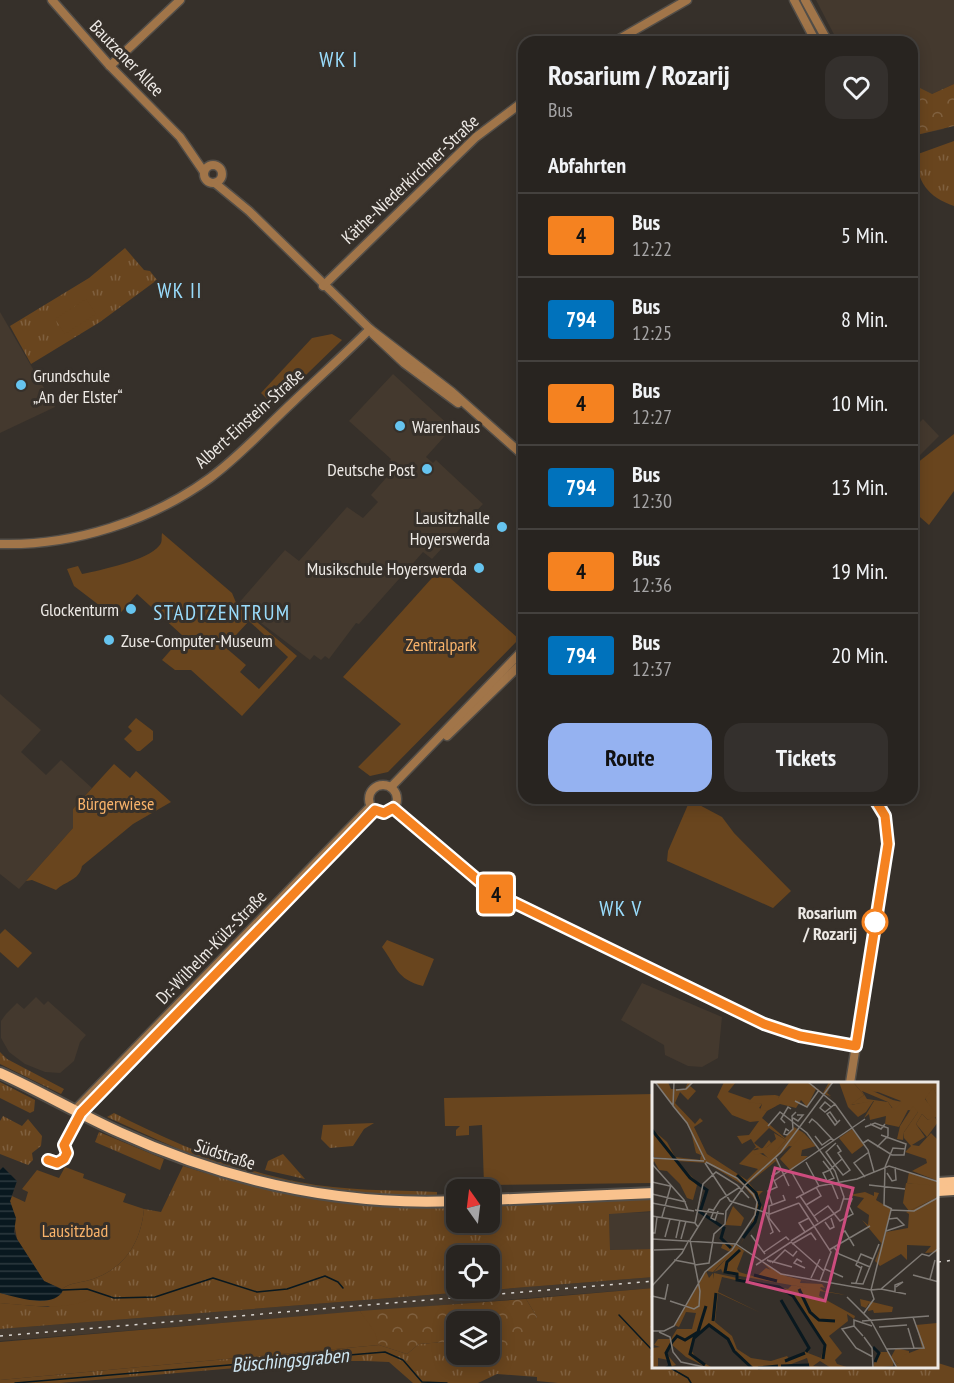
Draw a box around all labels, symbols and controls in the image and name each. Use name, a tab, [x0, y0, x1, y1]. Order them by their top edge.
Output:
street label: Bautzener Allee	[85, 15, 169, 101]
district label: WK I	[319, 46, 359, 73]
text: Rosarium / Rozarij	[548, 56, 730, 93]
button: heart	[825, 56, 888, 119]
text: Bus	[548, 97, 573, 123]
street label: Käthe-Niederkirchner-Straße	[337, 109, 483, 249]
text: Abfahrten	[548, 151, 626, 179]
text: Bus	[632, 208, 660, 236]
text: 5 Min.	[841, 221, 888, 249]
text: 4	[576, 222, 586, 249]
text: 12:22	[632, 236, 672, 262]
district label: WK II	[157, 277, 203, 304]
text: Bus	[632, 292, 660, 320]
text: 8 Min.	[841, 305, 888, 333]
text: 794	[566, 306, 596, 333]
text: 12:25	[632, 320, 672, 346]
street label: Albert-Einstein-Straße	[190, 363, 308, 473]
place label: Grundschule „An der Elster“	[33, 364, 123, 408]
text: Bus	[632, 376, 660, 404]
marker: Grundschule „An der Elster“	[14, 378, 28, 392]
text: 10 Min.	[831, 389, 888, 417]
text: 4	[576, 390, 586, 417]
text: 12:27	[632, 404, 672, 430]
place label: Warenhaus	[412, 415, 480, 438]
marker: Warenhaus	[393, 419, 407, 433]
place label: Deutsche Post	[327, 458, 415, 481]
text: Bus	[632, 460, 660, 488]
marker: Deutsche Post	[420, 462, 434, 476]
text: 13 Min.	[831, 473, 888, 501]
text: 794	[566, 474, 596, 501]
text: 12:30	[632, 488, 672, 514]
place label: Lausitzhalle Hoyerswerda	[410, 506, 490, 550]
marker: Lausitzhalle Hoyerswerda	[495, 520, 509, 534]
text: Bus	[632, 544, 660, 572]
place label: Musikschule Hoyerswerda	[307, 557, 467, 580]
text: 19 Min.	[831, 557, 888, 585]
text: 4	[576, 558, 586, 585]
marker: Musikschule Hoyerswerda	[472, 561, 486, 575]
text: 12:36	[632, 572, 672, 598]
place label: Glockenturm	[40, 598, 119, 621]
district label: STADTZENTRUM	[153, 599, 291, 626]
marker: Glockenturm	[124, 602, 138, 616]
text: Bus	[632, 628, 660, 656]
place label: Zuse-Computer-Museum	[121, 629, 273, 652]
marker: Zuse-Computer-Museum	[102, 633, 116, 647]
park label: Zentralpark	[406, 633, 476, 656]
text: 20 Min.	[831, 641, 888, 669]
text: 794	[566, 642, 596, 669]
text: 12:37	[632, 656, 672, 682]
button: Route	[548, 723, 712, 792]
button: Tickets	[724, 723, 888, 792]
park label: Bürgerwiese	[78, 792, 154, 815]
line badge: 4	[476, 874, 516, 914]
text: 4	[491, 881, 501, 908]
street label: Dr.-Wilhelm-Külz-Straße	[151, 885, 271, 1009]
district label: WK V	[599, 895, 643, 922]
place label: Rosarium / Rozarij	[798, 901, 857, 945]
marker: Rosarium / Rozarij	[862, 909, 888, 935]
inset map	[652, 1082, 939, 1368]
street label: Südstraße	[192, 1133, 258, 1175]
north arrow	[446, 1179, 500, 1233]
map controls	[446, 1179, 500, 1365]
park label: Lausitzbad	[42, 1219, 108, 1242]
button: locate	[446, 1245, 500, 1299]
button: layers	[446, 1311, 500, 1365]
water label: Büschingsgraben	[231, 1342, 351, 1378]

